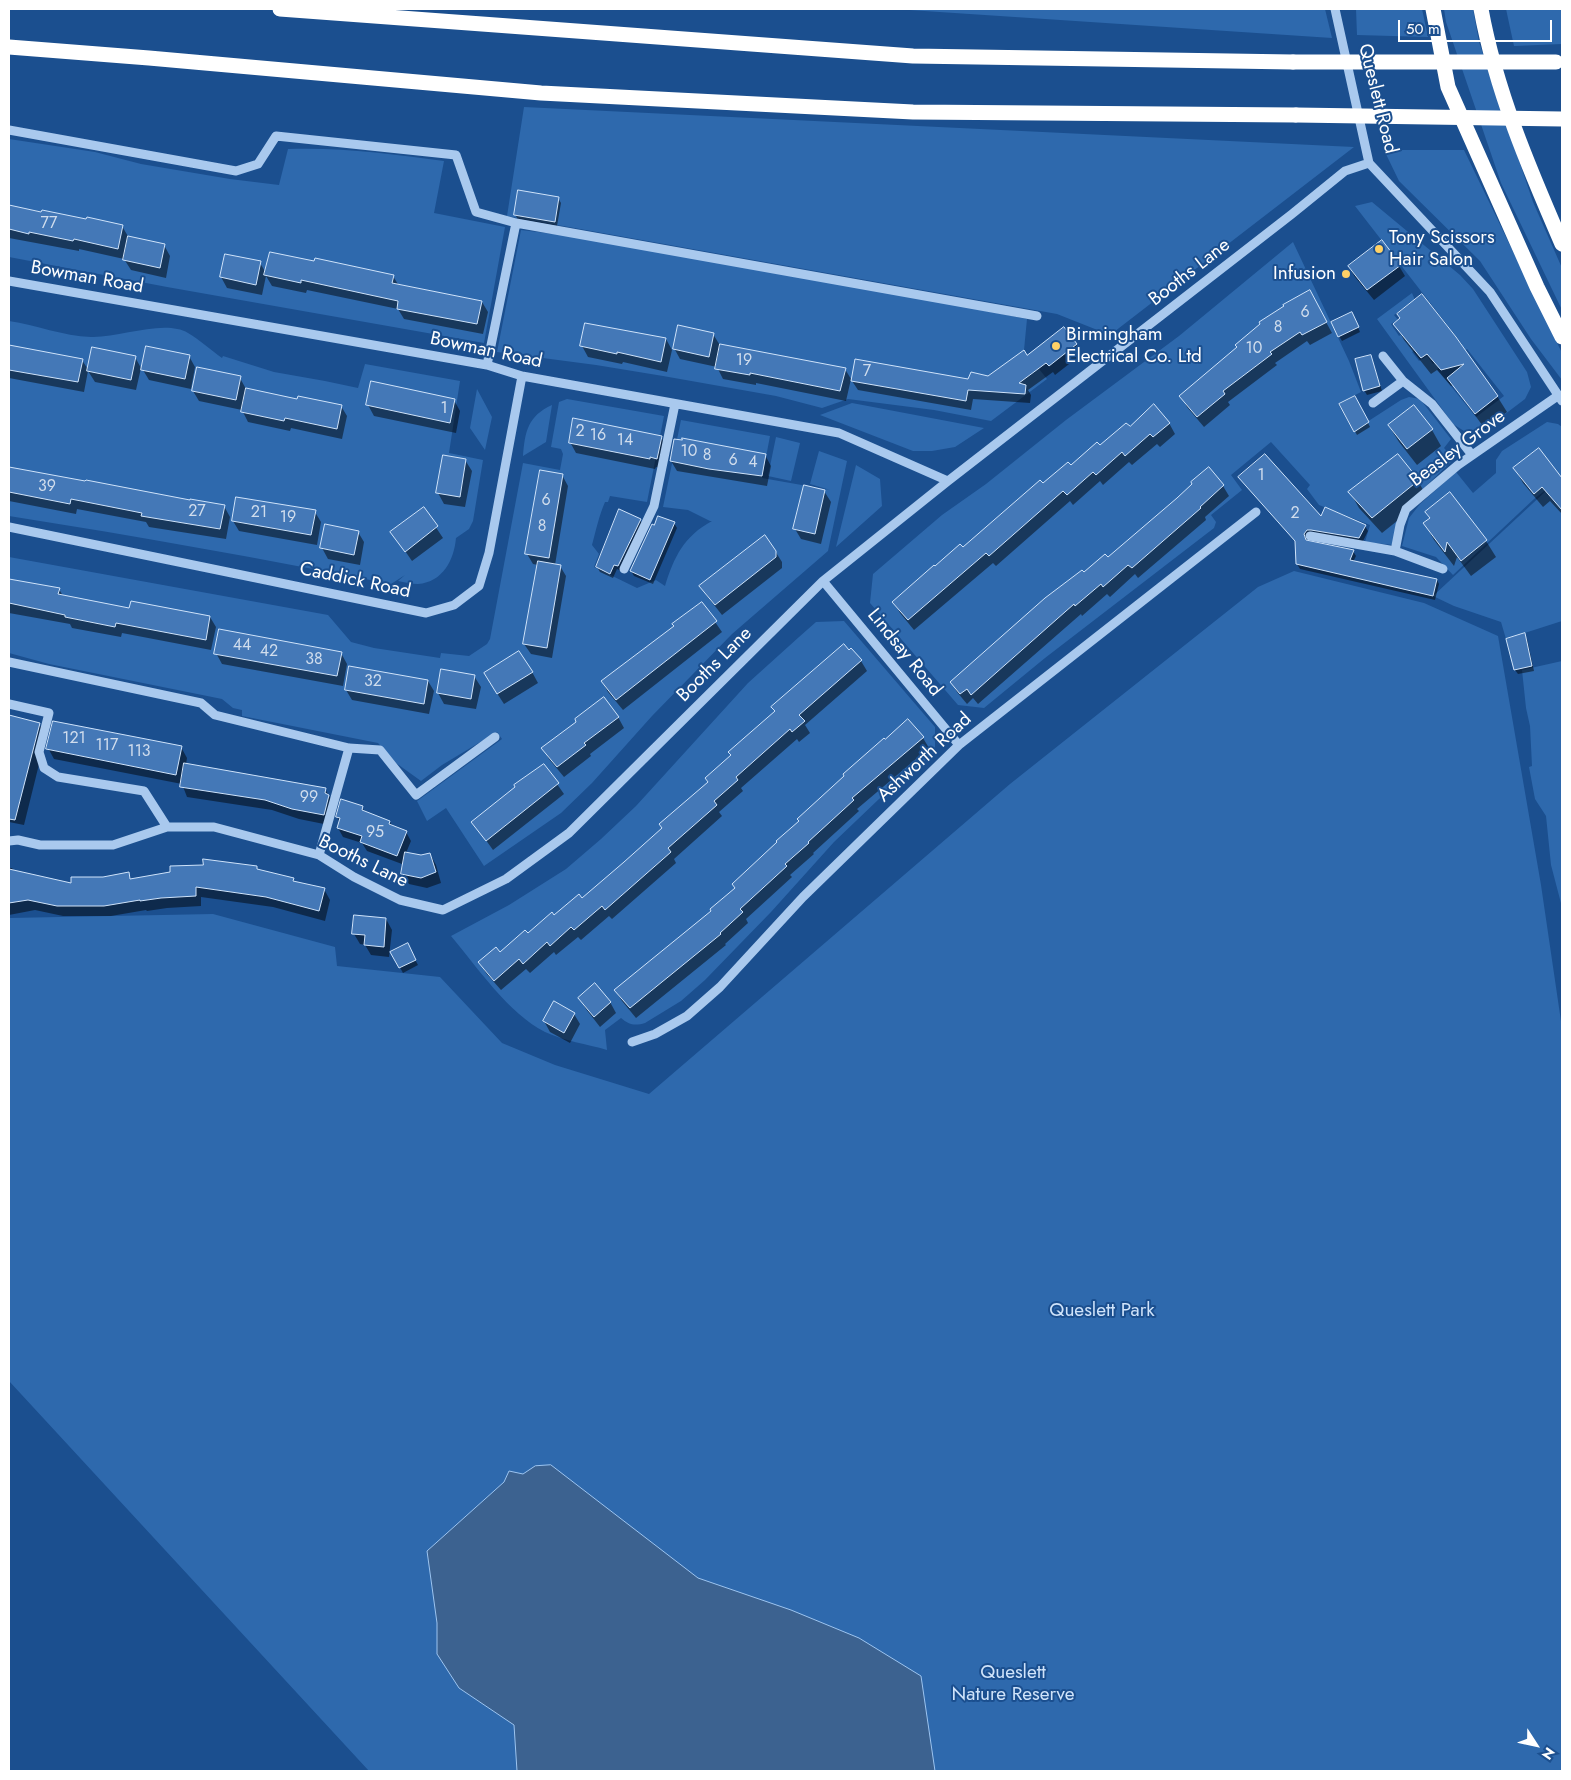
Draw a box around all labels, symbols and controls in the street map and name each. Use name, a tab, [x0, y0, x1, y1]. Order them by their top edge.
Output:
scale bar	[1401, 10, 1555, 42]
text: 50 m	[1406, 18, 1440, 40]
street label: Queslett Road	[1352, 42, 1402, 156]
house number: 77	[41, 214, 57, 234]
place label: Tony Scissors Hair Salon	[1389, 227, 1495, 271]
street label: Booths Lane	[1145, 234, 1235, 312]
marker: Tony Scissors Hair Salon	[1373, 243, 1385, 255]
street label: Bowman Road	[29, 257, 145, 299]
place label: Infusion	[1273, 263, 1336, 285]
marker: Infusion	[1340, 268, 1352, 280]
house number: 6	[1300, 303, 1310, 323]
house number: 8	[1274, 318, 1282, 338]
place label: Birmingham Electrical Co. Ltd	[1066, 324, 1202, 368]
street label: Bowman Road	[428, 328, 544, 374]
house number: 10	[1246, 339, 1262, 359]
marker: Birmingham Electrical Co. Ltd	[1050, 340, 1062, 352]
house number: 19	[736, 351, 752, 371]
house number: 7	[863, 362, 871, 382]
house number: 1	[440, 399, 448, 419]
street label: Beasley Grove	[1406, 406, 1510, 492]
house number: 2	[575, 422, 585, 442]
house number: 16	[590, 426, 606, 446]
house number: 14	[617, 431, 633, 451]
house number: 10	[681, 442, 697, 462]
house number: 8	[703, 446, 711, 466]
house number: 6	[728, 451, 738, 471]
house number: 4	[748, 453, 758, 473]
house number: 1	[1257, 466, 1265, 486]
house number: 39	[38, 477, 56, 497]
house number: 6	[541, 491, 551, 511]
house number: 27	[188, 502, 206, 522]
house number: 21	[251, 503, 267, 523]
house number: 2	[1290, 504, 1300, 524]
house number: 19	[280, 508, 296, 528]
house number: 8	[538, 517, 546, 537]
street label: Caddick Road	[297, 558, 413, 604]
street label: Lindsay Road	[862, 605, 946, 701]
street label: Booths Lane	[673, 623, 757, 707]
house number: 44	[233, 636, 251, 656]
house number: 42	[260, 642, 278, 662]
house number: 38	[305, 650, 323, 670]
house number: 32	[364, 672, 382, 692]
street label: Ashworth Road	[873, 708, 977, 808]
house number: 121	[62, 729, 86, 749]
house number: 117	[96, 736, 118, 756]
house number: 113	[127, 742, 151, 762]
house number: 99	[300, 788, 318, 808]
house number: 95	[366, 823, 384, 843]
street label: Booths Lane	[315, 831, 411, 893]
park label: Queslett Park	[1049, 1300, 1155, 1322]
park label: Queslett Nature Reserve	[952, 1662, 1074, 1706]
north arrow	[1511, 1720, 1561, 1770]
text: N	[1537, 1743, 1560, 1764]

